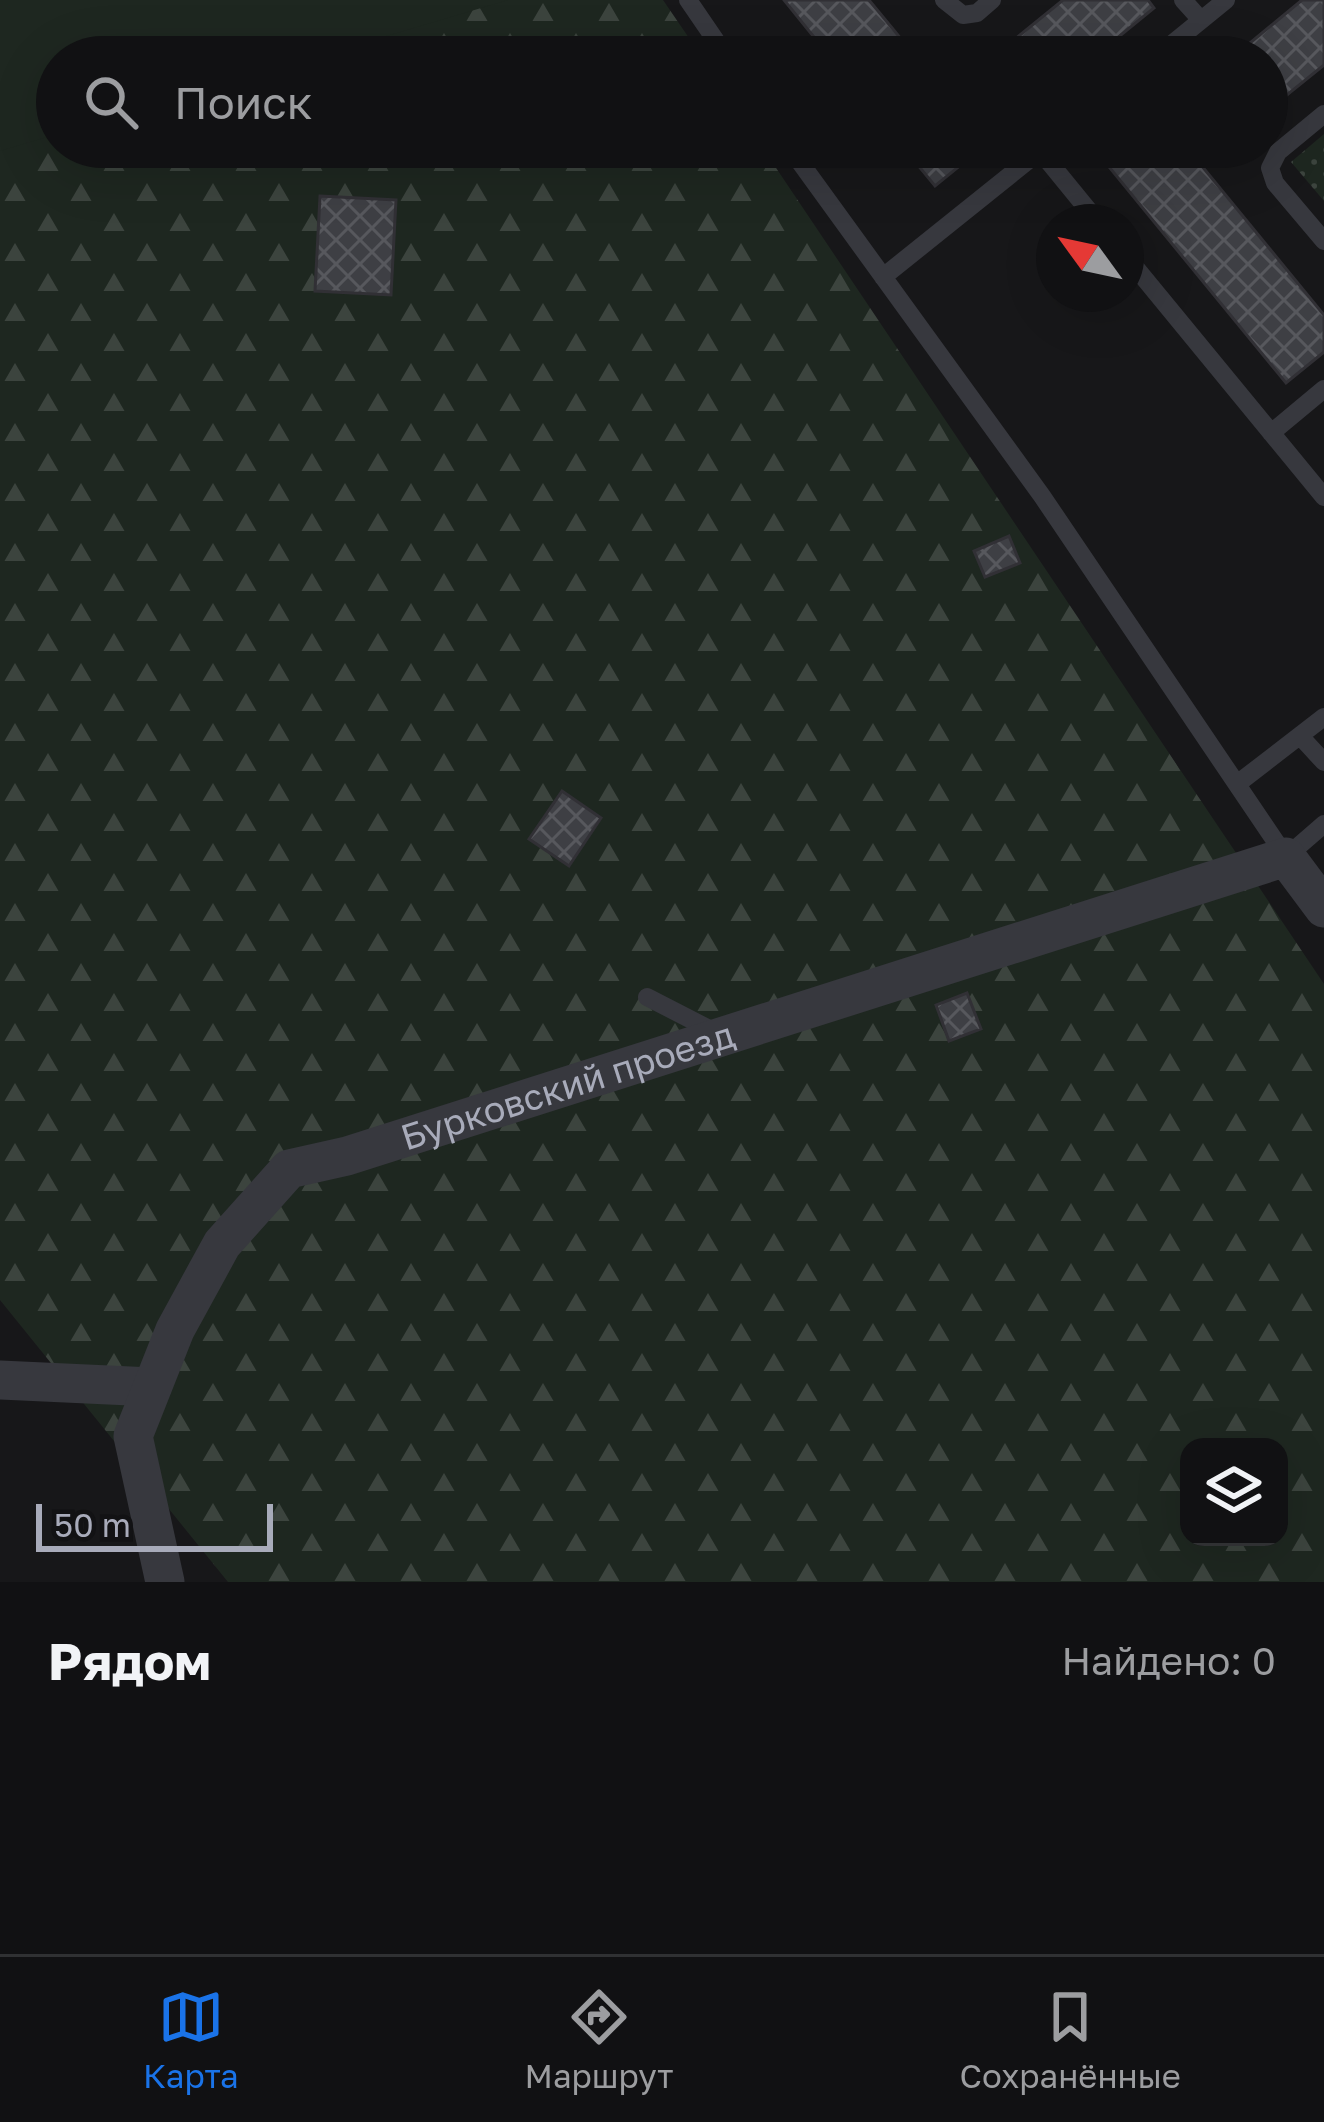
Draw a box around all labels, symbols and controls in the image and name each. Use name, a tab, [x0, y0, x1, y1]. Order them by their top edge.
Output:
search box	[36, 36, 1288, 168]
icon: search	[78, 69, 144, 135]
text: Поиск	[174, 75, 313, 129]
north arrow	[1036, 204, 1144, 312]
street label: Бурковский проезд	[395, 1012, 739, 1158]
map controls	[1180, 1438, 1288, 1546]
button: layers	[1180, 1438, 1288, 1546]
scale bar	[36, 1498, 273, 1551]
text: 50 m	[54, 1505, 131, 1544]
text: Рядом	[48, 1630, 211, 1691]
text: Найдено: 0	[1061, 1637, 1276, 1684]
tab: Карта	[143, 1984, 239, 2095]
tab: Маршрут	[525, 1984, 674, 2095]
tab: Сохранённые	[960, 1984, 1181, 2095]

